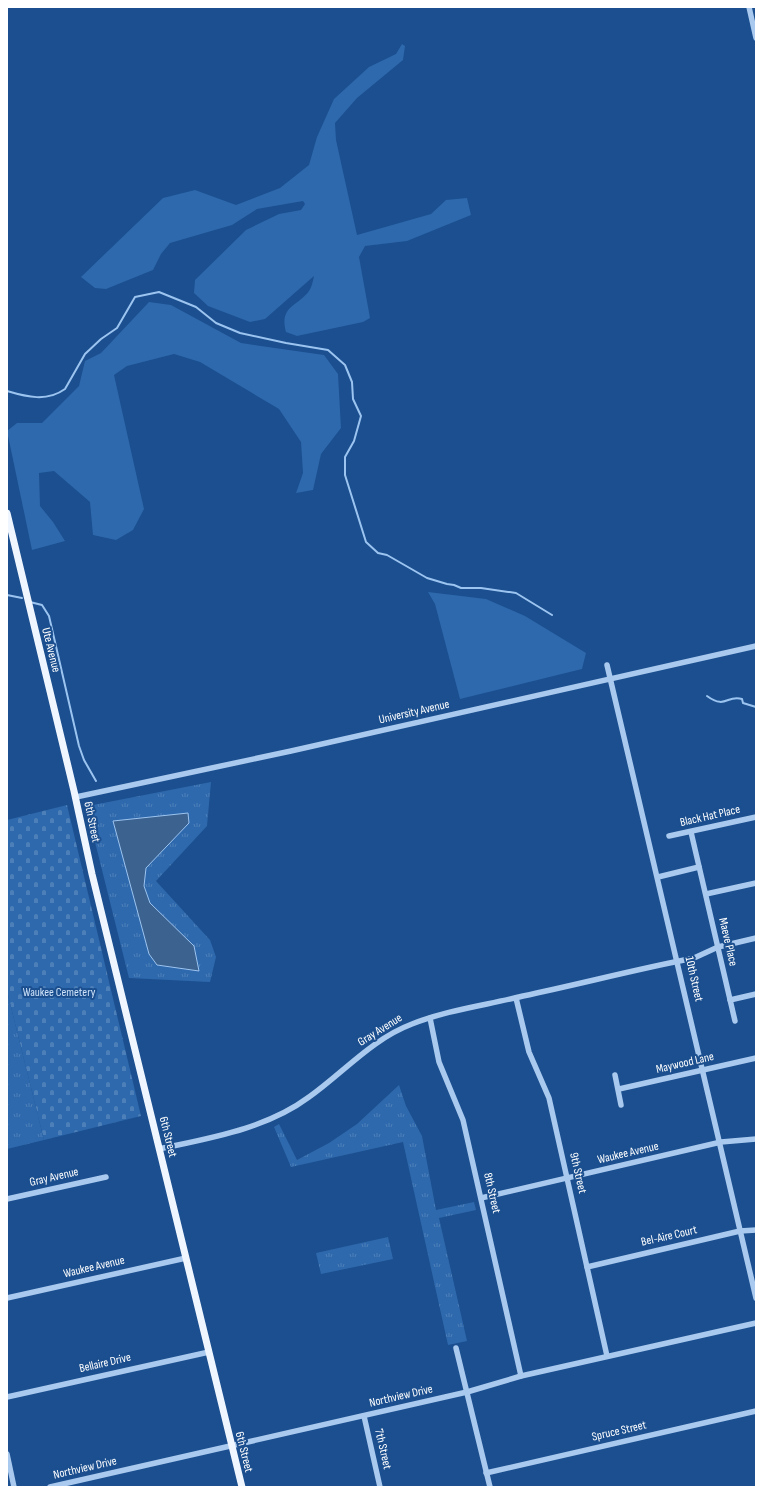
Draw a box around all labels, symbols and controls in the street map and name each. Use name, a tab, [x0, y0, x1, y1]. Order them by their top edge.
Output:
street label: Ute Avenue	[38, 626, 64, 674]
street label: University Avenue	[377, 697, 451, 727]
street label: 6th Street	[80, 800, 104, 844]
street label: Black Hat Place	[678, 802, 742, 830]
street label: Maeve Place	[715, 916, 741, 968]
street label: 10th Street	[682, 955, 707, 1003]
park label: Waukee Cemetery	[23, 985, 96, 1000]
street label: Gray Avenue	[355, 1010, 405, 1050]
street label: Maywood Lane	[655, 1049, 716, 1077]
street label: 6th Street	[156, 1115, 180, 1159]
street label: Waukee Avenue	[596, 1139, 660, 1167]
street label: 9th Street	[566, 1151, 590, 1195]
street label: Gray Avenue	[28, 1164, 80, 1190]
street label: 8th Street	[480, 1171, 504, 1215]
street label: Bel-Aire Court	[640, 1222, 699, 1250]
street label: Waukee Avenue	[62, 1253, 126, 1281]
street label: Bellaire Drive	[78, 1350, 132, 1376]
street label: Northview Drive	[368, 1381, 434, 1411]
street label: Spruce Street	[590, 1417, 648, 1445]
street label: 7th Street	[371, 1427, 395, 1471]
street label: 6th Street	[232, 1430, 256, 1474]
street label: Northview Drive	[52, 1453, 118, 1483]

